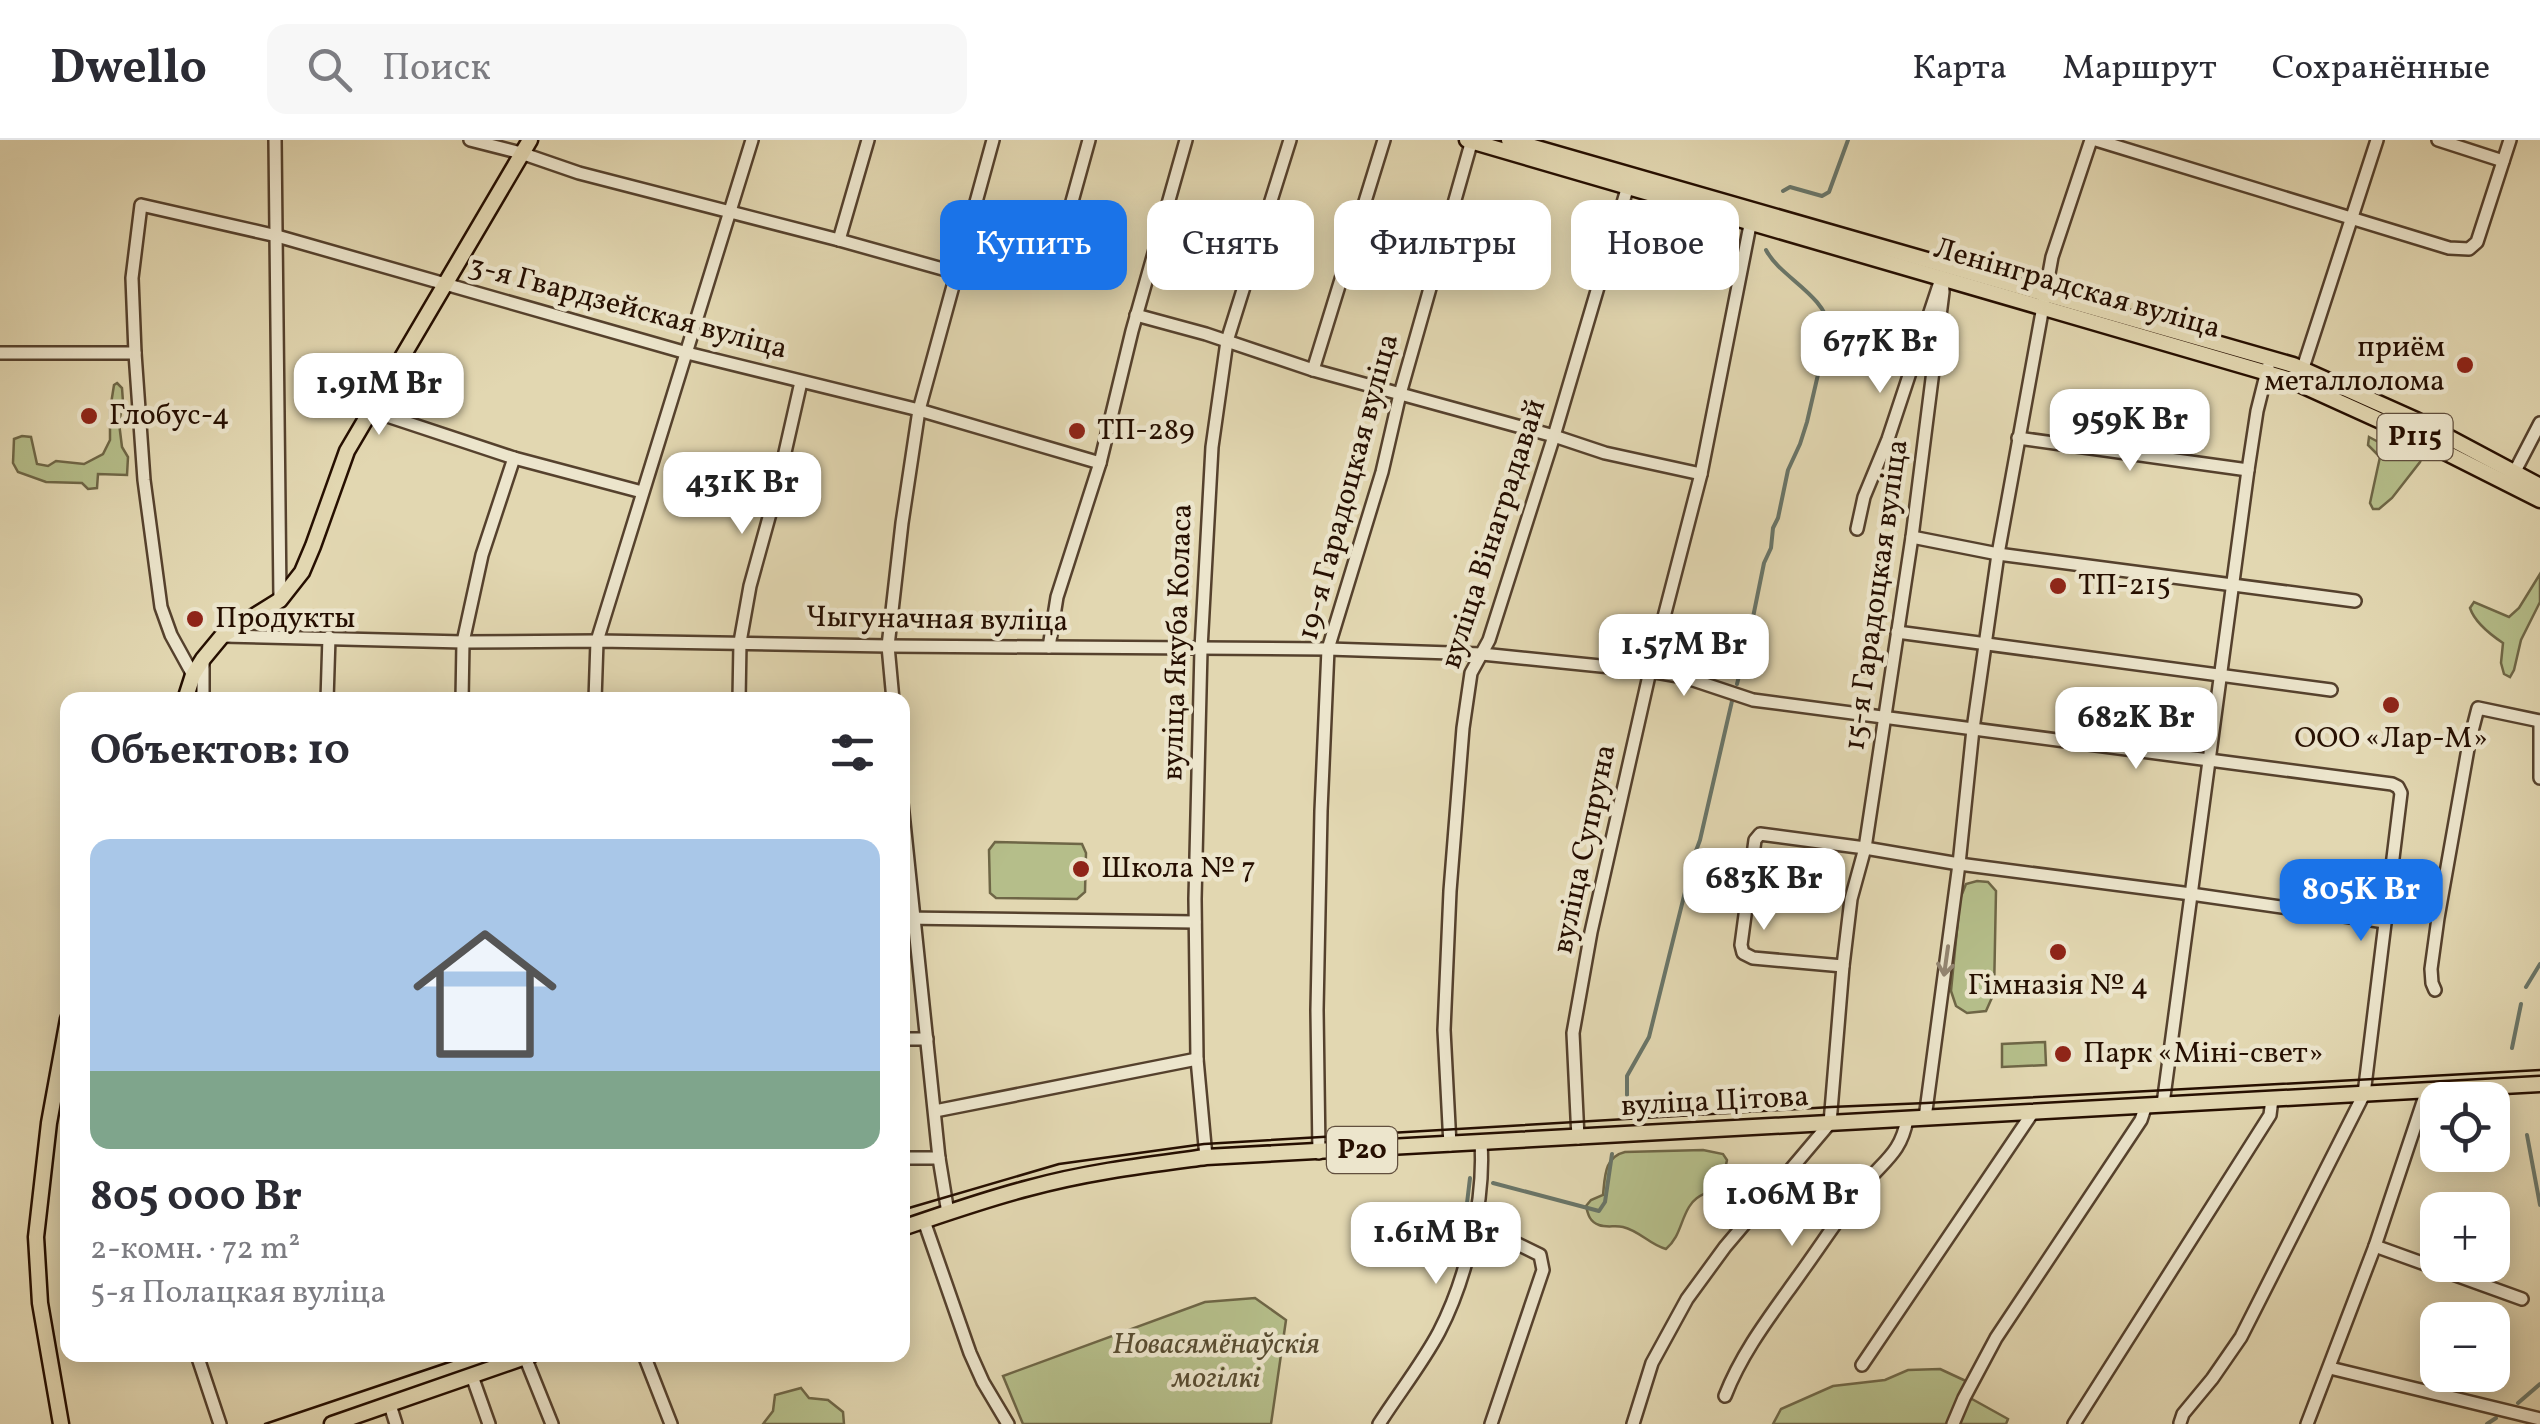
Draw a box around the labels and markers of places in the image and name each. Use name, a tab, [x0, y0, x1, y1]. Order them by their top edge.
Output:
pin: 677K Br	[1788, 311, 1972, 396]
place label: приём металлолома	[2264, 327, 2445, 403]
pin: 1.91M Br	[276, 353, 482, 438]
marker: приём металлолома	[2454, 354, 2476, 376]
pin: 959K Br	[2038, 389, 2222, 474]
place label: Глобус-4	[109, 395, 230, 437]
marker: Глобус-4	[78, 405, 100, 427]
place label: ТП-289	[1097, 410, 1195, 452]
marker: ТП-289	[1066, 420, 1088, 442]
pin: 431K Br	[650, 452, 834, 537]
place label: ТП-215	[2078, 565, 2171, 607]
marker: ТП-215	[2047, 575, 2069, 597]
place label: Продукты	[215, 598, 356, 640]
marker: Продукты	[184, 608, 206, 630]
pin: 1.57M Br	[1581, 614, 1787, 699]
pin: 682K Br	[2044, 687, 2228, 772]
marker: ООО «Лар-М»	[2380, 694, 2402, 716]
place label: ООО «Лар-М»	[2294, 718, 2488, 760]
place label: Школа № 7	[1101, 848, 1256, 890]
pin: 683K Br	[1672, 848, 1856, 933]
marker: Школа № 7	[1070, 858, 1092, 880]
pin: 805K Br	[2269, 859, 2453, 944]
marker: Гімназія № 4	[2047, 941, 2069, 963]
place label: Гімназія № 4	[1968, 965, 2149, 1007]
place label: Парк «Міні-свет»	[2083, 1033, 2323, 1075]
marker: Парк «Міні-свет»	[2052, 1043, 2074, 1065]
pin: 1.06M Br	[1689, 1164, 1895, 1249]
pin: 1.61M Br	[1333, 1202, 1539, 1287]

